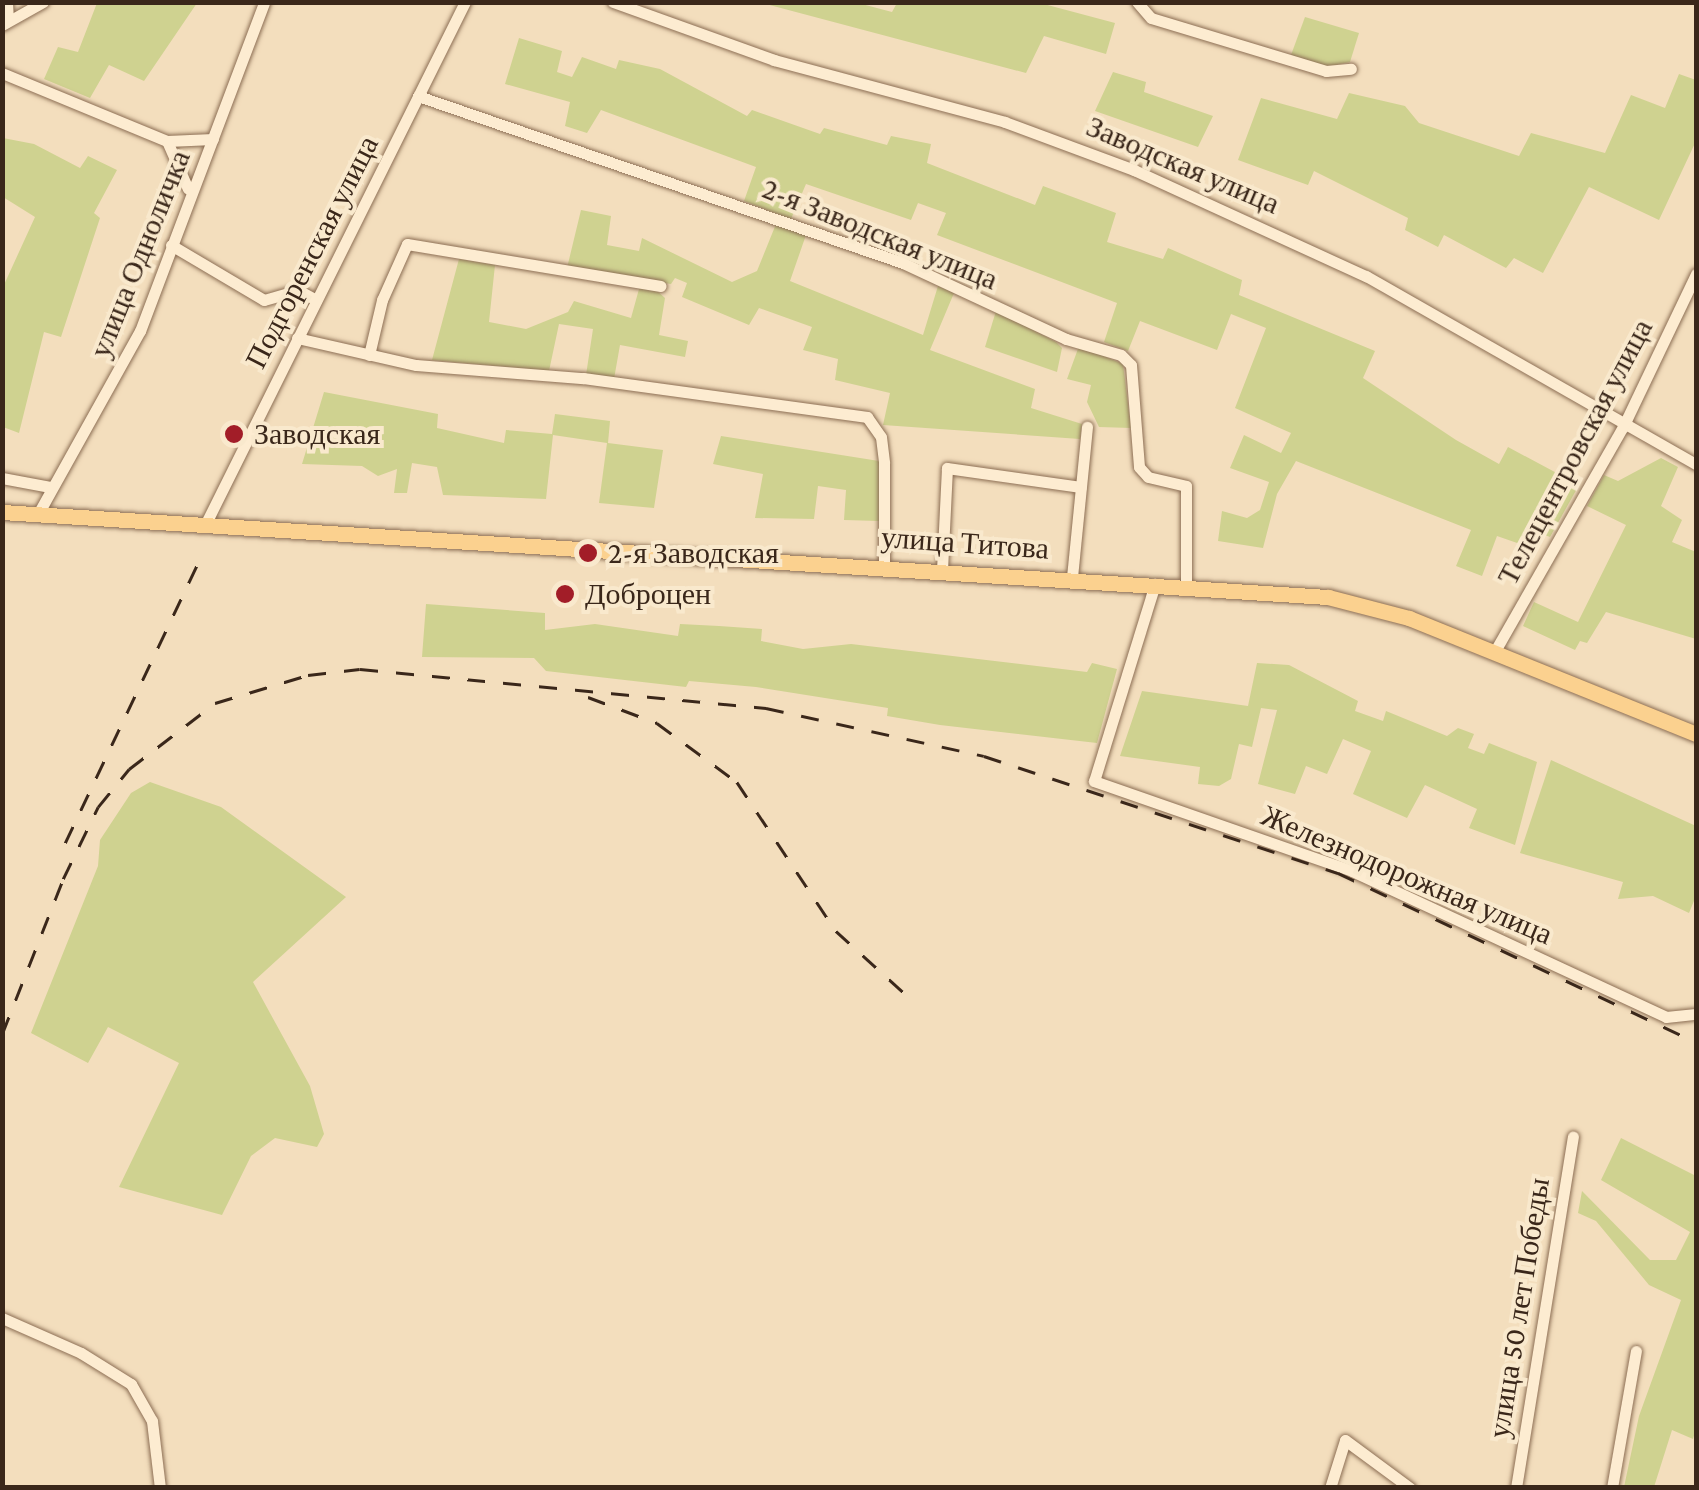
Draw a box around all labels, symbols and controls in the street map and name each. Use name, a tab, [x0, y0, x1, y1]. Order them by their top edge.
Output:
street label: Заводская улица	[1081, 108, 1285, 222]
street label: Подгоренская улица	[238, 130, 386, 374]
street label: улица Одноличка	[82, 145, 198, 363]
street label: 2-я Заводская улица	[757, 170, 1003, 298]
street label: Телецентровская улица	[1490, 313, 1660, 591]
place label: Заводская	[254, 416, 380, 452]
marker: Заводская	[223, 423, 245, 445]
street label: улица Титова	[880, 519, 1050, 567]
place label: 2-я Заводская	[608, 535, 779, 571]
marker: 2-я Заводская	[577, 542, 599, 564]
place label: Доброцен	[585, 576, 711, 612]
marker: Доброцен	[554, 583, 576, 605]
street label: Железнодорожная улица	[1256, 797, 1558, 953]
street label: улица 50 лет Победы	[1481, 1175, 1557, 1441]

